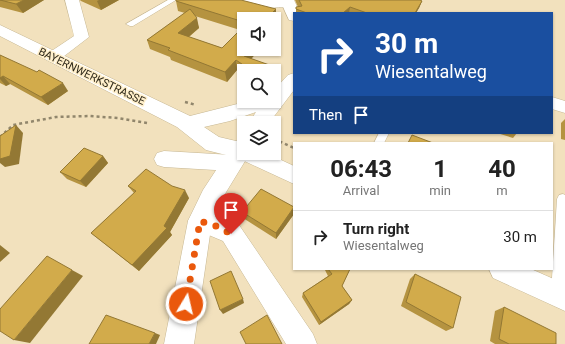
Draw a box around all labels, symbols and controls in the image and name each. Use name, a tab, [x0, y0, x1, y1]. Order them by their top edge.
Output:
map controls	[237, 12, 281, 160]
button: sound	[237, 12, 281, 56]
text: 30 m	[375, 27, 438, 60]
icon: right	[309, 28, 361, 80]
street label: BAYERNWERKSTRASSE	[36, 45, 147, 108]
text: Wiesentalweg	[375, 61, 487, 82]
button: search	[237, 64, 281, 108]
icon: arrive	[350, 104, 372, 126]
text: Then	[309, 106, 342, 124]
button: layers	[237, 116, 281, 160]
text: 06:43	[330, 155, 392, 183]
text: 1	[433, 155, 447, 183]
text: 40	[488, 155, 516, 183]
text: Arrival	[343, 183, 380, 198]
text: min	[429, 183, 451, 198]
text: m	[496, 183, 508, 198]
pin	[214, 193, 248, 234]
icon: arrive	[220, 199, 242, 221]
text: Turn right	[343, 220, 409, 238]
icon: right	[309, 226, 331, 248]
text: 30 m	[503, 228, 537, 246]
text: Wiesentalweg	[343, 238, 424, 253]
position arrow	[165, 283, 207, 325]

